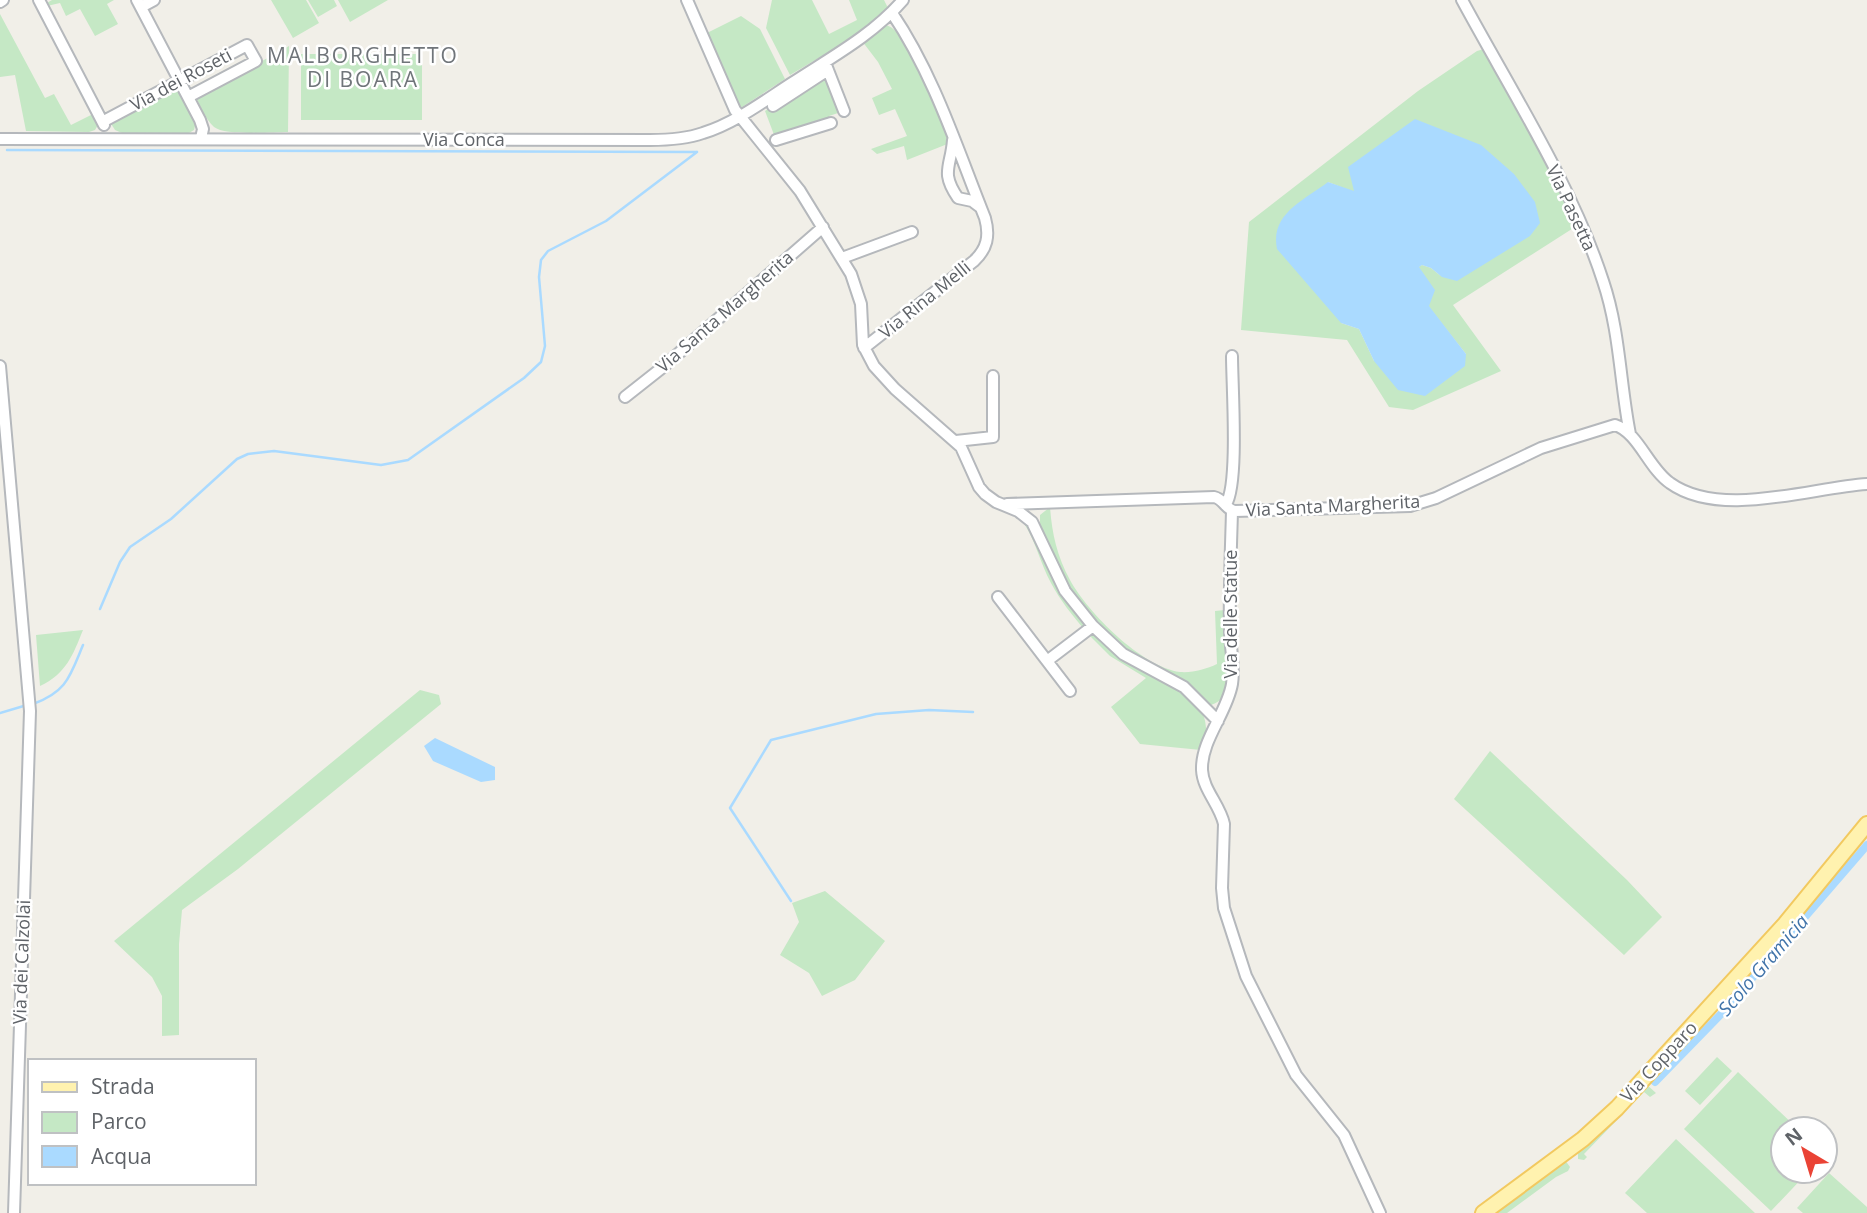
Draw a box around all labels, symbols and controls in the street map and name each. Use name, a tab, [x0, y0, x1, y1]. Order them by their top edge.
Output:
district label: MALBORGHETTO DI BOARA	[267, 41, 459, 93]
street label: Via dei Roseti	[126, 42, 236, 116]
street label: Via Conca	[423, 127, 505, 151]
street label: Via Pasetta	[1542, 161, 1602, 254]
street label: Via Santa Margherita	[651, 245, 798, 378]
street label: Via Rina Melli	[874, 255, 975, 344]
street label: Via Santa Margherita	[1245, 488, 1421, 522]
street label: Via delle Statue	[1218, 550, 1242, 678]
street label: Via dei Calzolai	[7, 899, 35, 1025]
water label: Scolo Gramicia	[1712, 909, 1814, 1021]
street label: Via Copparo	[1615, 1016, 1702, 1107]
legend	[28, 1059, 256, 1185]
text: Strada	[91, 1072, 155, 1100]
text: Parco	[91, 1107, 147, 1135]
north arrow	[1769, 1115, 1839, 1185]
text: N	[1779, 1122, 1808, 1152]
text: Acqua	[91, 1142, 152, 1170]

